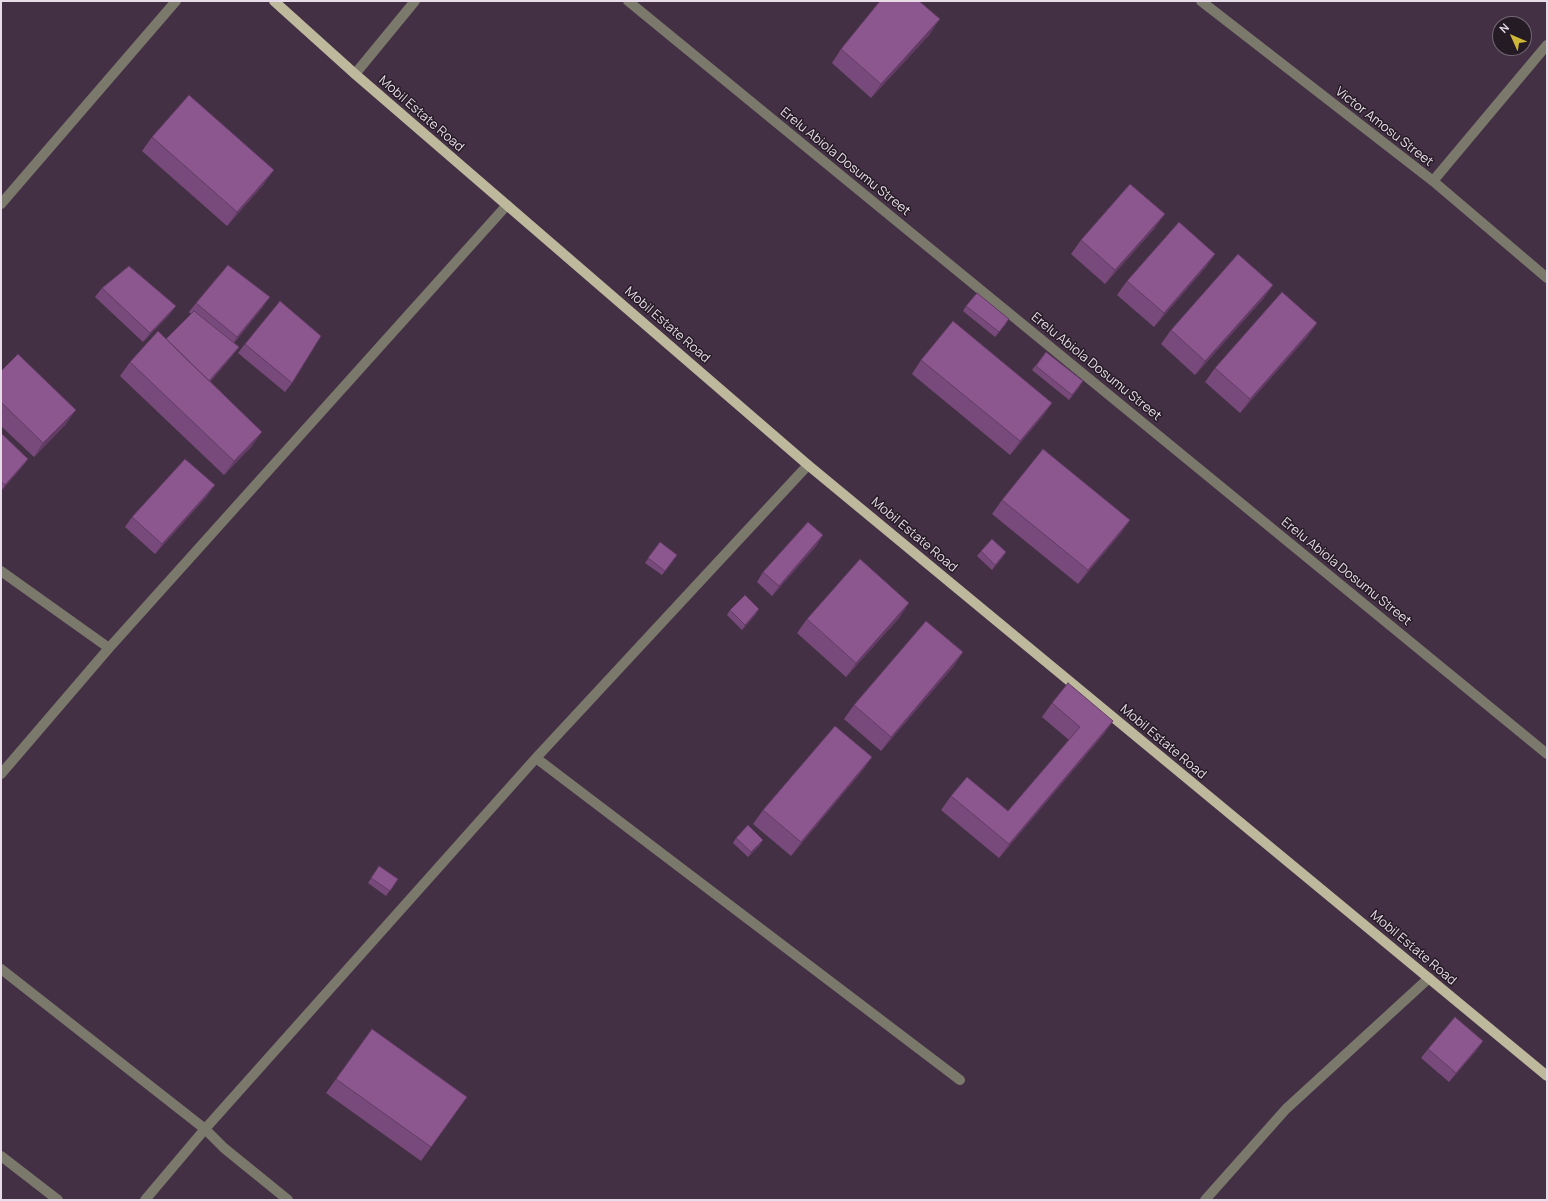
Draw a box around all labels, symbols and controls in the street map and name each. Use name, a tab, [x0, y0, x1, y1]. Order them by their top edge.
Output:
north arrow	[1492, 16, 1532, 56]
text: N	[1496, 20, 1512, 36]
street label: Mobil Estate Road	[375, 73, 467, 155]
street label: Victor Amosu Street	[1332, 84, 1436, 170]
street label: Erelu Abiola Dosumu Street	[777, 105, 913, 219]
street label: Mobil Estate Road	[621, 284, 713, 366]
street label: Erelu Abiola Dosumu Street	[1028, 310, 1164, 424]
street label: Mobil Estate Road	[868, 494, 960, 576]
street label: Erelu Abiola Dosumu Street	[1278, 515, 1414, 629]
street label: Mobil Estate Road	[1117, 701, 1209, 783]
street label: Mobil Estate Road	[1367, 907, 1459, 989]

